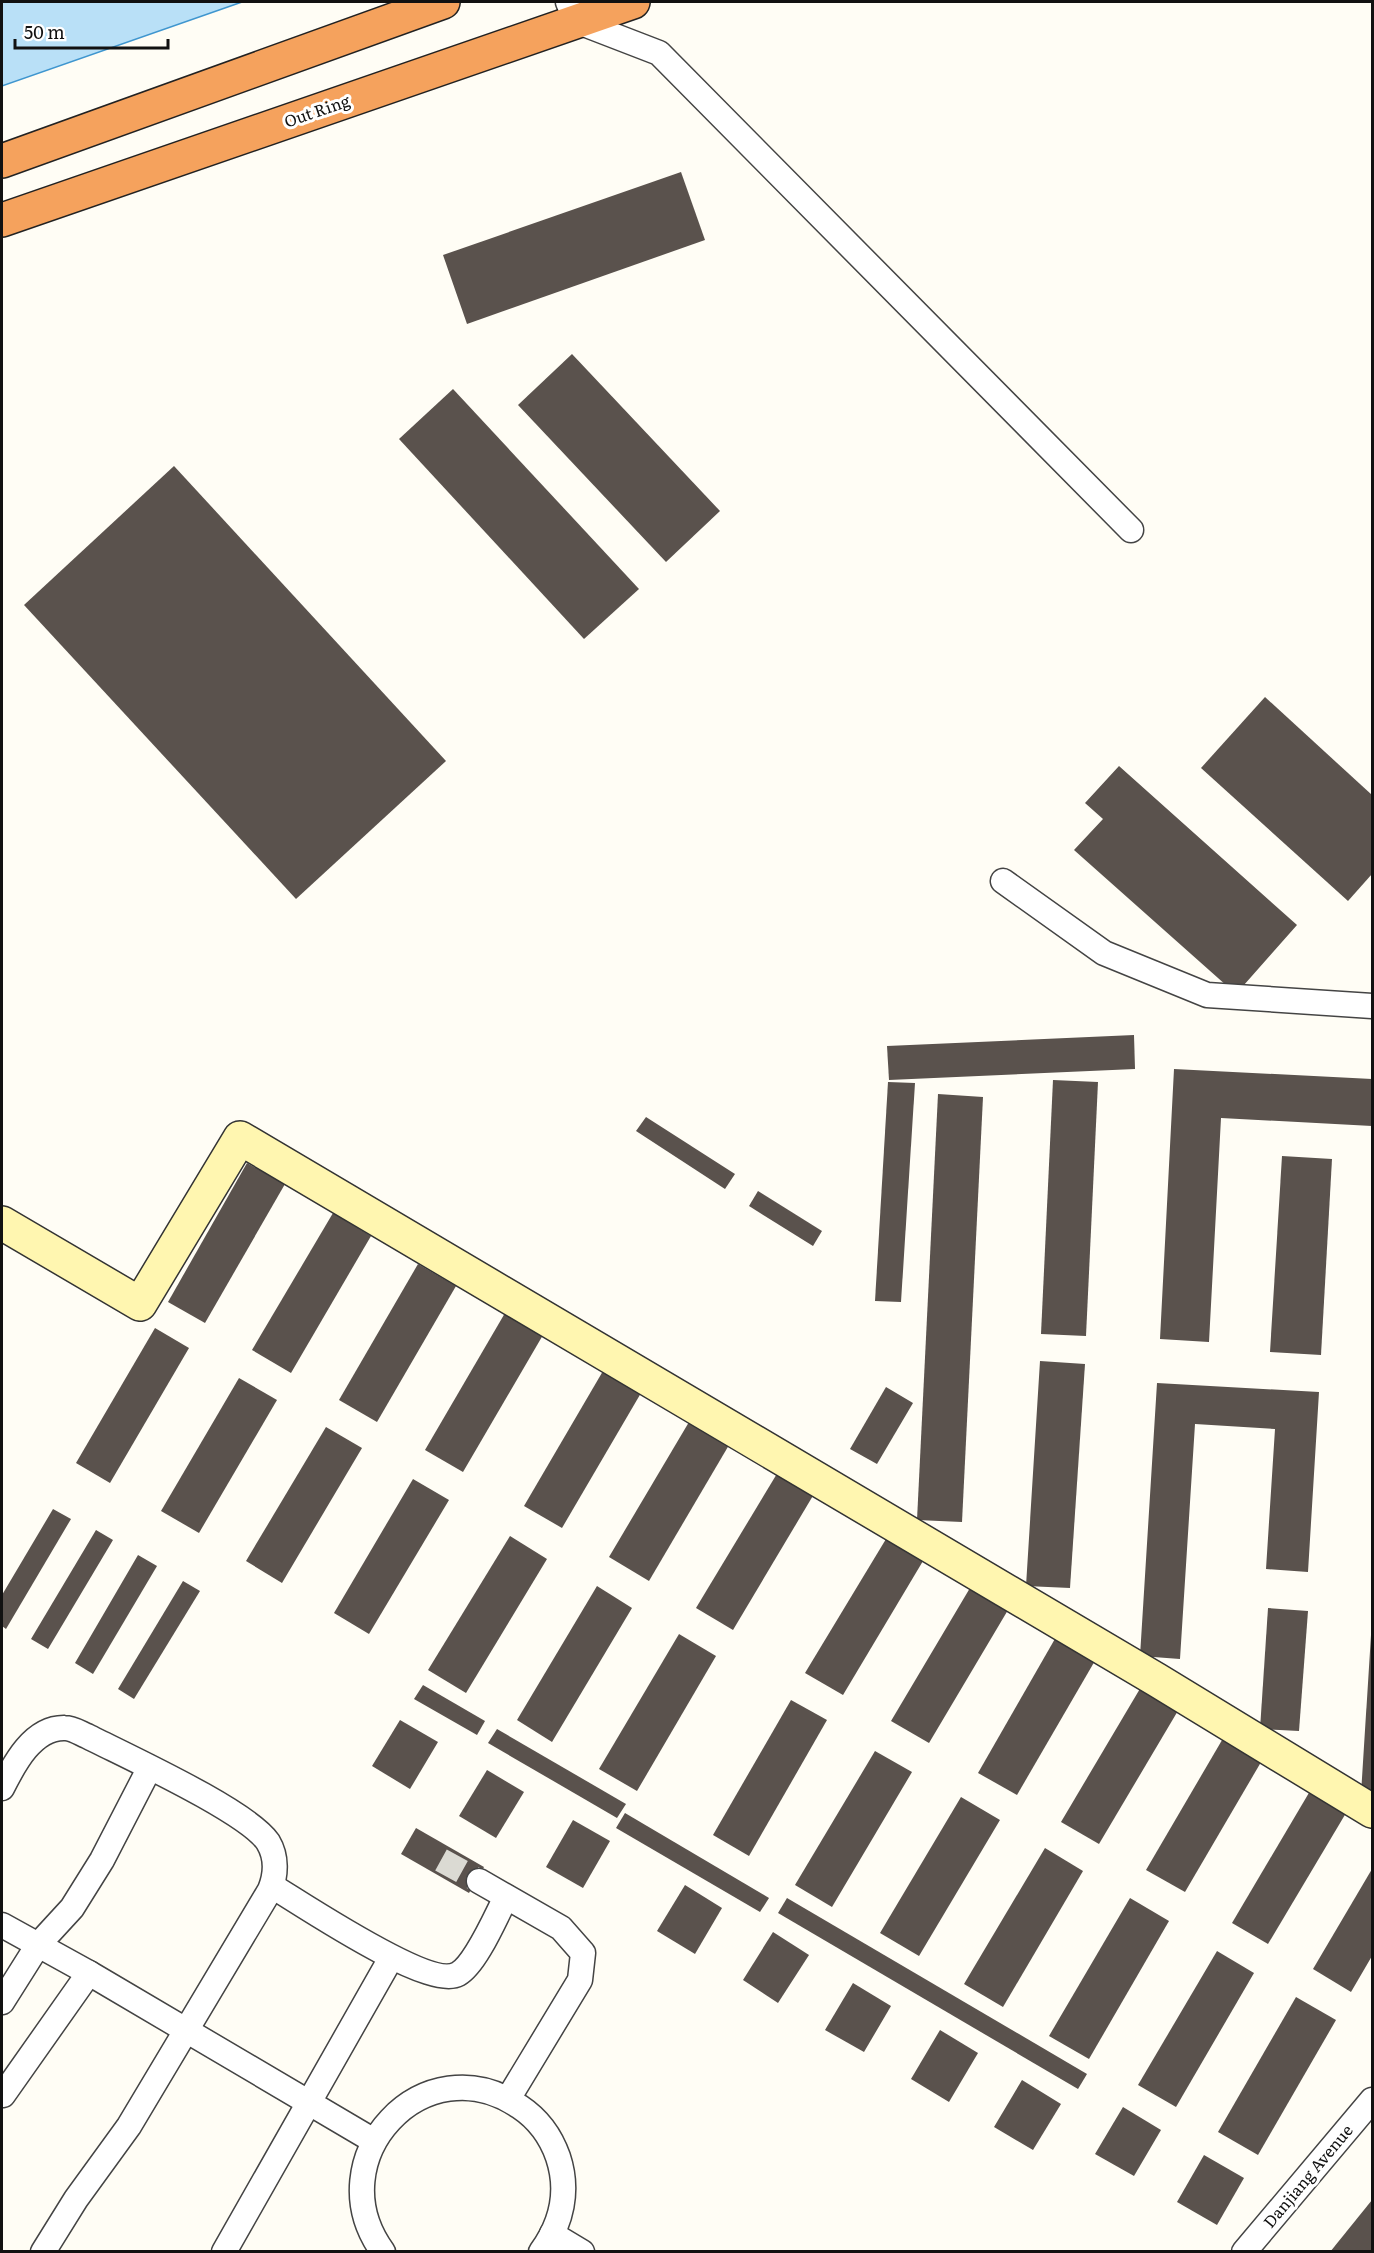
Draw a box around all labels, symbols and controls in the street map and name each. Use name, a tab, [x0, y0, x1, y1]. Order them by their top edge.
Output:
scale bar	[15, 12, 168, 50]
text: 50 m	[24, 18, 65, 45]
street label: Out Ring	[281, 88, 353, 132]
street label: Danjiang Avenue	[1257, 2118, 1358, 2232]

